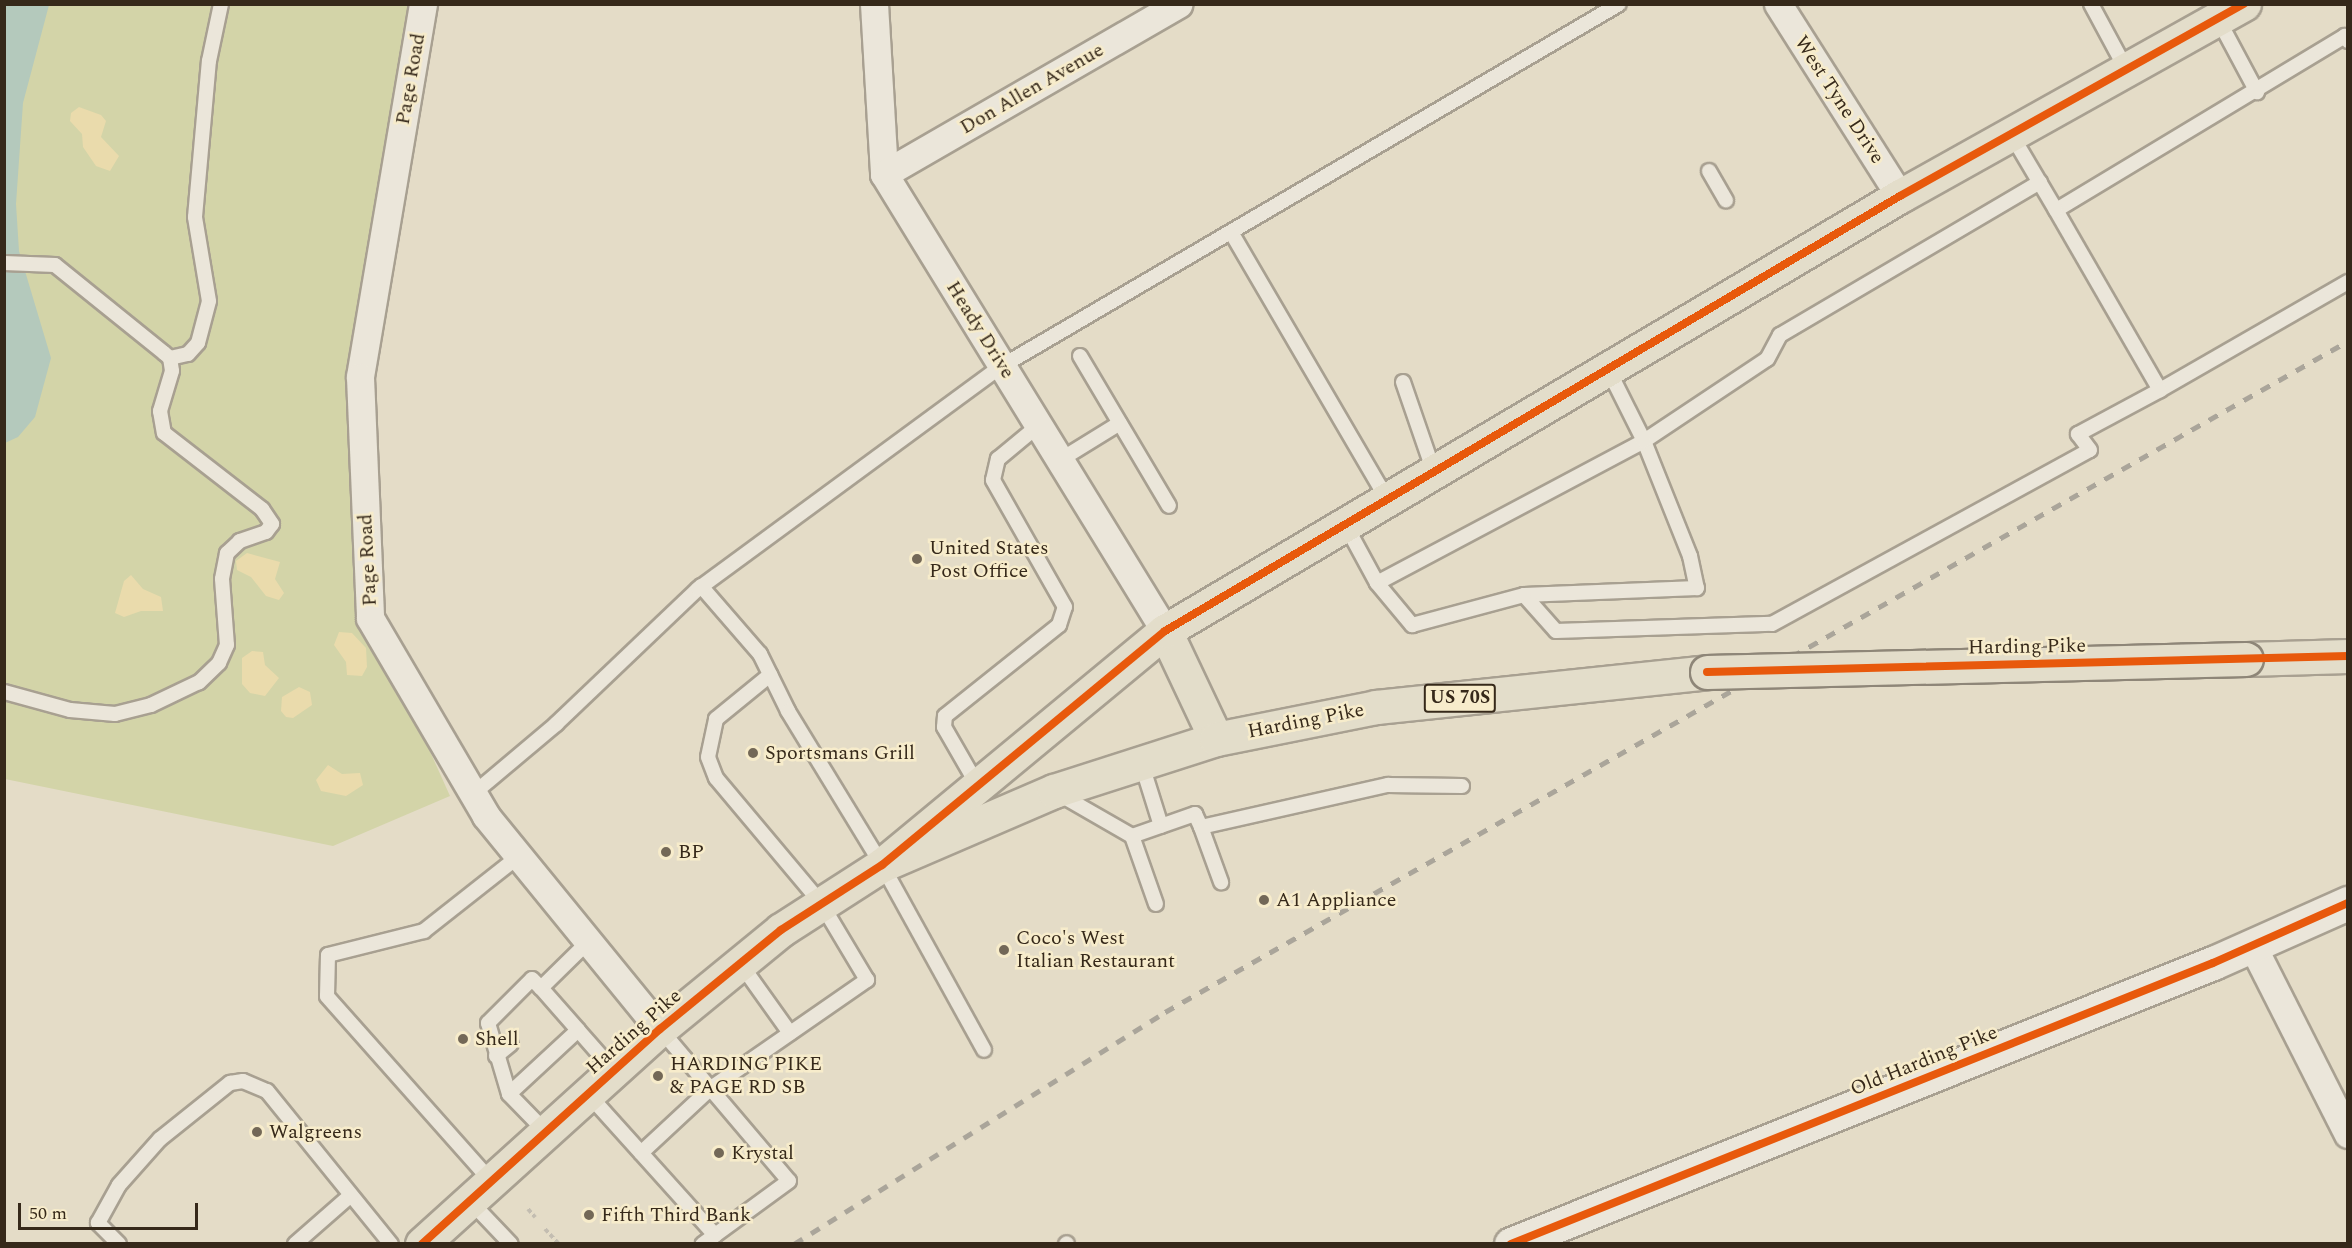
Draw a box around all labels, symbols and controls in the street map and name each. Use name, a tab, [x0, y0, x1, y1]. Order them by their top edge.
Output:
street label: Page Road	[391, 31, 431, 127]
street label: West Tyne Drive	[1789, 31, 1889, 169]
street label: Don Allen Avenue	[956, 38, 1108, 140]
street label: Heady Drive	[941, 277, 1019, 383]
street label: Page Road	[354, 513, 382, 607]
place label: United States Post Office	[929, 536, 1049, 583]
marker: United States Post Office	[910, 552, 924, 566]
street label: Harding Pike	[1968, 634, 2086, 660]
road number: US 70S	[1422, 683, 1498, 713]
street label: Harding Pike	[1246, 698, 1366, 744]
place label: Sportsmans Grill	[765, 741, 915, 765]
marker: Sportsmans Grill	[746, 746, 760, 760]
place label: BP	[678, 840, 704, 864]
marker: BP	[659, 845, 673, 859]
place label: A1 Appliance	[1276, 888, 1396, 912]
marker: A1 Appliance	[1257, 893, 1271, 907]
place label: Coco's West Italian Restaurant	[1016, 927, 1175, 974]
marker: Coco's West Italian Restaurant	[997, 943, 1011, 957]
street label: Harding Pike	[581, 984, 687, 1080]
street label: Old Harding Pike	[1847, 1021, 2001, 1101]
place label: Shell	[475, 1027, 519, 1051]
marker: Shell	[456, 1032, 470, 1046]
place label: HARDING PIKE & PAGE RD SB	[670, 1052, 822, 1099]
marker: HARDING PIKE & PAGE RD SB	[651, 1069, 665, 1083]
place label: Walgreens	[269, 1120, 362, 1144]
marker: Walgreens	[250, 1125, 264, 1139]
place label: Krystal	[731, 1141, 794, 1165]
marker: Krystal	[712, 1146, 726, 1160]
scale bar	[21, 1191, 201, 1229]
text: 50 m	[29, 1200, 67, 1227]
place label: Fifth Third Bank	[601, 1203, 751, 1227]
marker: Fifth Third Bank	[582, 1208, 596, 1222]

